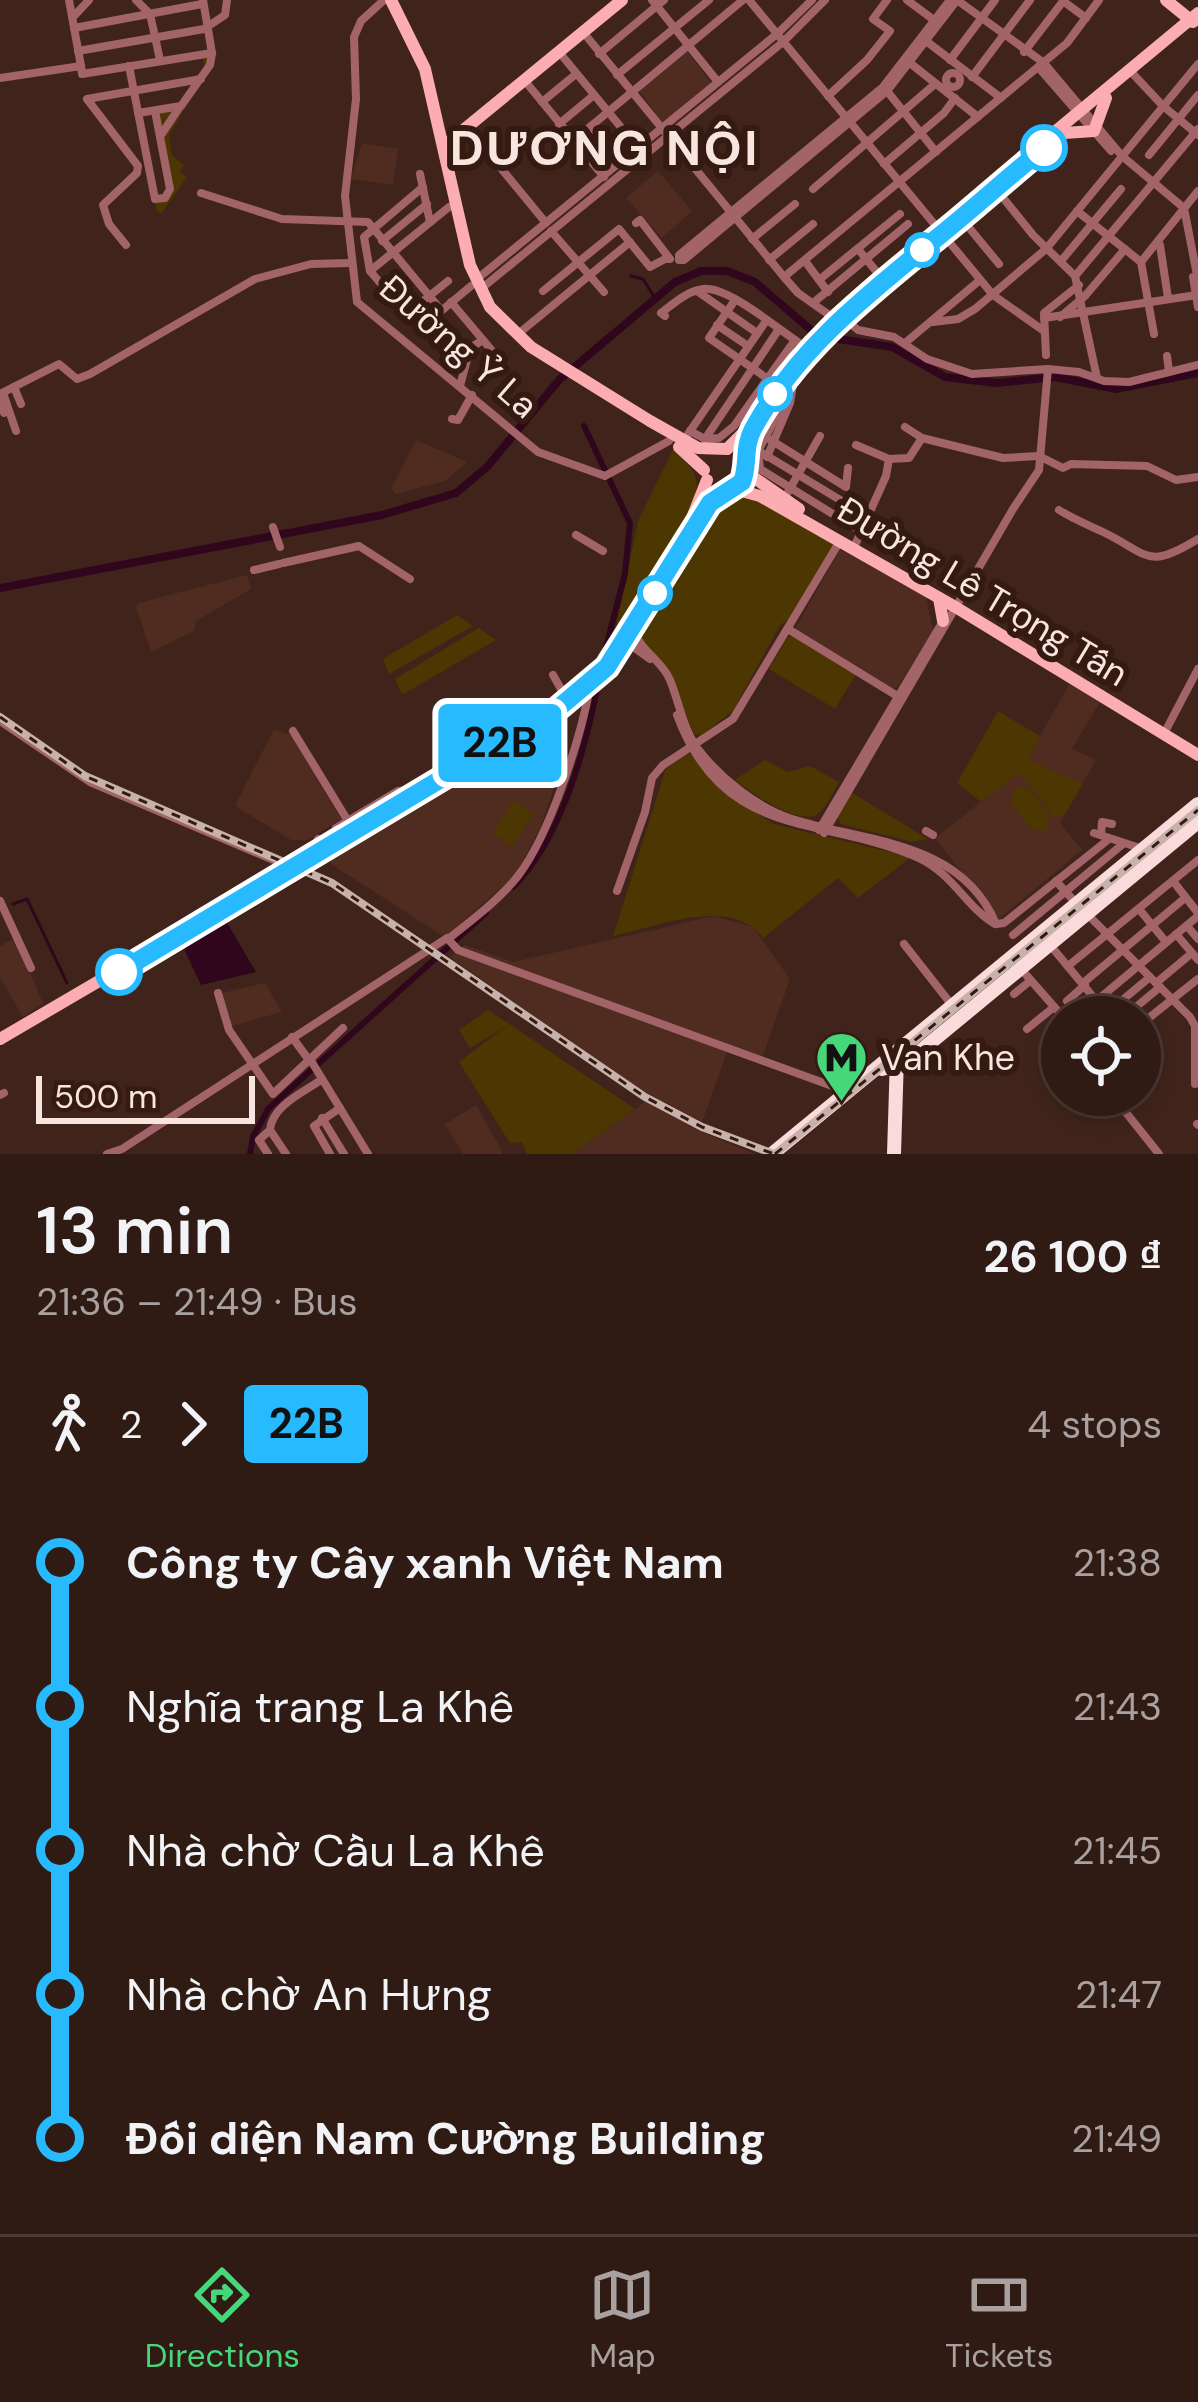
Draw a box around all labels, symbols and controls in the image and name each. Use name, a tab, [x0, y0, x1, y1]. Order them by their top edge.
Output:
district label: DƯƠNG NỘI	[450, 117, 760, 180]
unlabelled marker	[1022, 126, 1066, 170]
unlabelled marker	[906, 234, 938, 266]
street label: Đường Ỷ La	[369, 264, 548, 428]
unlabelled marker	[759, 378, 791, 410]
street label: Đường Lê Trọng Tấn	[829, 486, 1137, 697]
unlabelled marker	[639, 577, 671, 609]
line badge: 22B	[431, 704, 569, 782]
text: 22B	[462, 715, 538, 770]
unlabelled marker	[97, 950, 141, 994]
map controls	[1041, 996, 1161, 1116]
button: locate	[1041, 996, 1161, 1116]
metro station icon: Van Khe	[814, 1029, 870, 1103]
place label: Van Khe	[881, 1034, 1015, 1081]
scale bar	[36, 1070, 255, 1123]
text: 500 m	[54, 1075, 157, 1118]
text: 13 min	[36, 1188, 233, 1273]
text: 26 100 ₫	[984, 1227, 1162, 1286]
text: 21:36 – 21:49 · Bus	[36, 1276, 357, 1327]
icon: walk	[36, 1391, 102, 1457]
icon: forward	[160, 1391, 226, 1457]
text: 22B	[268, 1396, 344, 1451]
text: 2	[120, 1399, 142, 1450]
text: 4 stops	[1027, 1399, 1162, 1450]
text: Công ty Cây xanh Việt Nam	[126, 1533, 724, 1592]
text: 21:38	[1073, 1537, 1162, 1588]
text: Nghĩa trang La Khê	[126, 1677, 514, 1736]
text: 21:43	[1073, 1681, 1162, 1732]
text: Nhà chờ Cầu La Khê	[126, 1821, 545, 1880]
text: 21:45	[1072, 1825, 1162, 1876]
text: Nhà chờ An Hưng	[126, 1965, 492, 2024]
text: 21:47	[1075, 1969, 1162, 2020]
text: Đối diện Nam Cường Building	[126, 2109, 766, 2168]
text: 21:49	[1071, 2113, 1162, 2164]
tab: Directions	[145, 2262, 300, 2377]
tab: Map	[589, 2262, 656, 2377]
tab: Tickets	[945, 2262, 1053, 2377]

